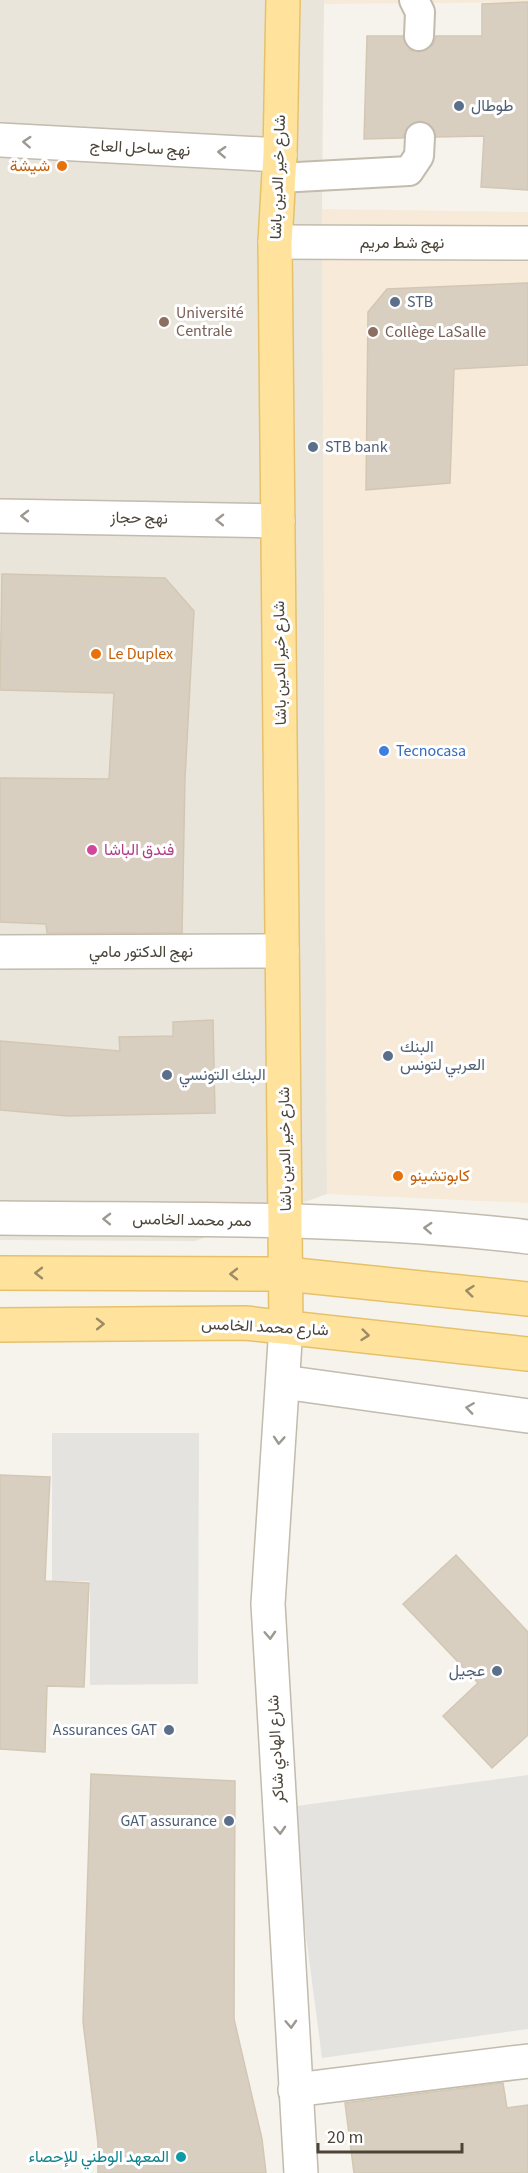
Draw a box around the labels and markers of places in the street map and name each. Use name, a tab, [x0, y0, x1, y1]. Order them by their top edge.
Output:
place label: طوطال	[471, 95, 513, 117]
marker: طوطال	[452, 99, 466, 113]
place label: شيشة	[10, 155, 50, 177]
marker: شيشة	[55, 159, 69, 173]
place label: STB	[407, 291, 433, 313]
marker: STB	[388, 295, 402, 309]
place label: Université Centrale	[176, 302, 244, 342]
marker: Université Centrale	[157, 315, 171, 329]
place label: Collège LaSalle	[385, 321, 486, 343]
marker: Collège LaSalle	[366, 325, 380, 339]
place label: STB bank	[325, 436, 388, 458]
marker: STB bank	[306, 440, 320, 454]
place label: Le Duplex	[108, 643, 173, 665]
marker: Le Duplex	[89, 647, 103, 661]
place label: Tecnocasa	[396, 740, 466, 762]
marker: Tecnocasa	[377, 744, 391, 758]
place label: فندق الباشا	[104, 839, 174, 861]
marker: فندق الباشا	[85, 843, 99, 857]
place label: البنك العربي لتونس	[400, 1036, 485, 1078]
marker: البنك العربي لتونس	[381, 1049, 395, 1063]
place label: البنك التونسي	[179, 1064, 266, 1088]
marker: البنك التونسي	[160, 1068, 174, 1082]
place label: كابوتشينو	[410, 1165, 470, 1187]
marker: كابوتشينو	[391, 1169, 405, 1183]
place label: عجيل	[449, 1660, 485, 1682]
marker: عجيل	[490, 1664, 504, 1678]
place label: Assurances GAT	[53, 1719, 157, 1741]
marker: Assurances GAT	[162, 1723, 176, 1737]
place label: GAT assurance	[121, 1810, 217, 1832]
marker: GAT assurance	[222, 1814, 236, 1828]
place label: المعهد الوطني للإحصاء	[28, 2146, 169, 2170]
marker: المعهد الوطني للإحصاء	[174, 2150, 188, 2164]

